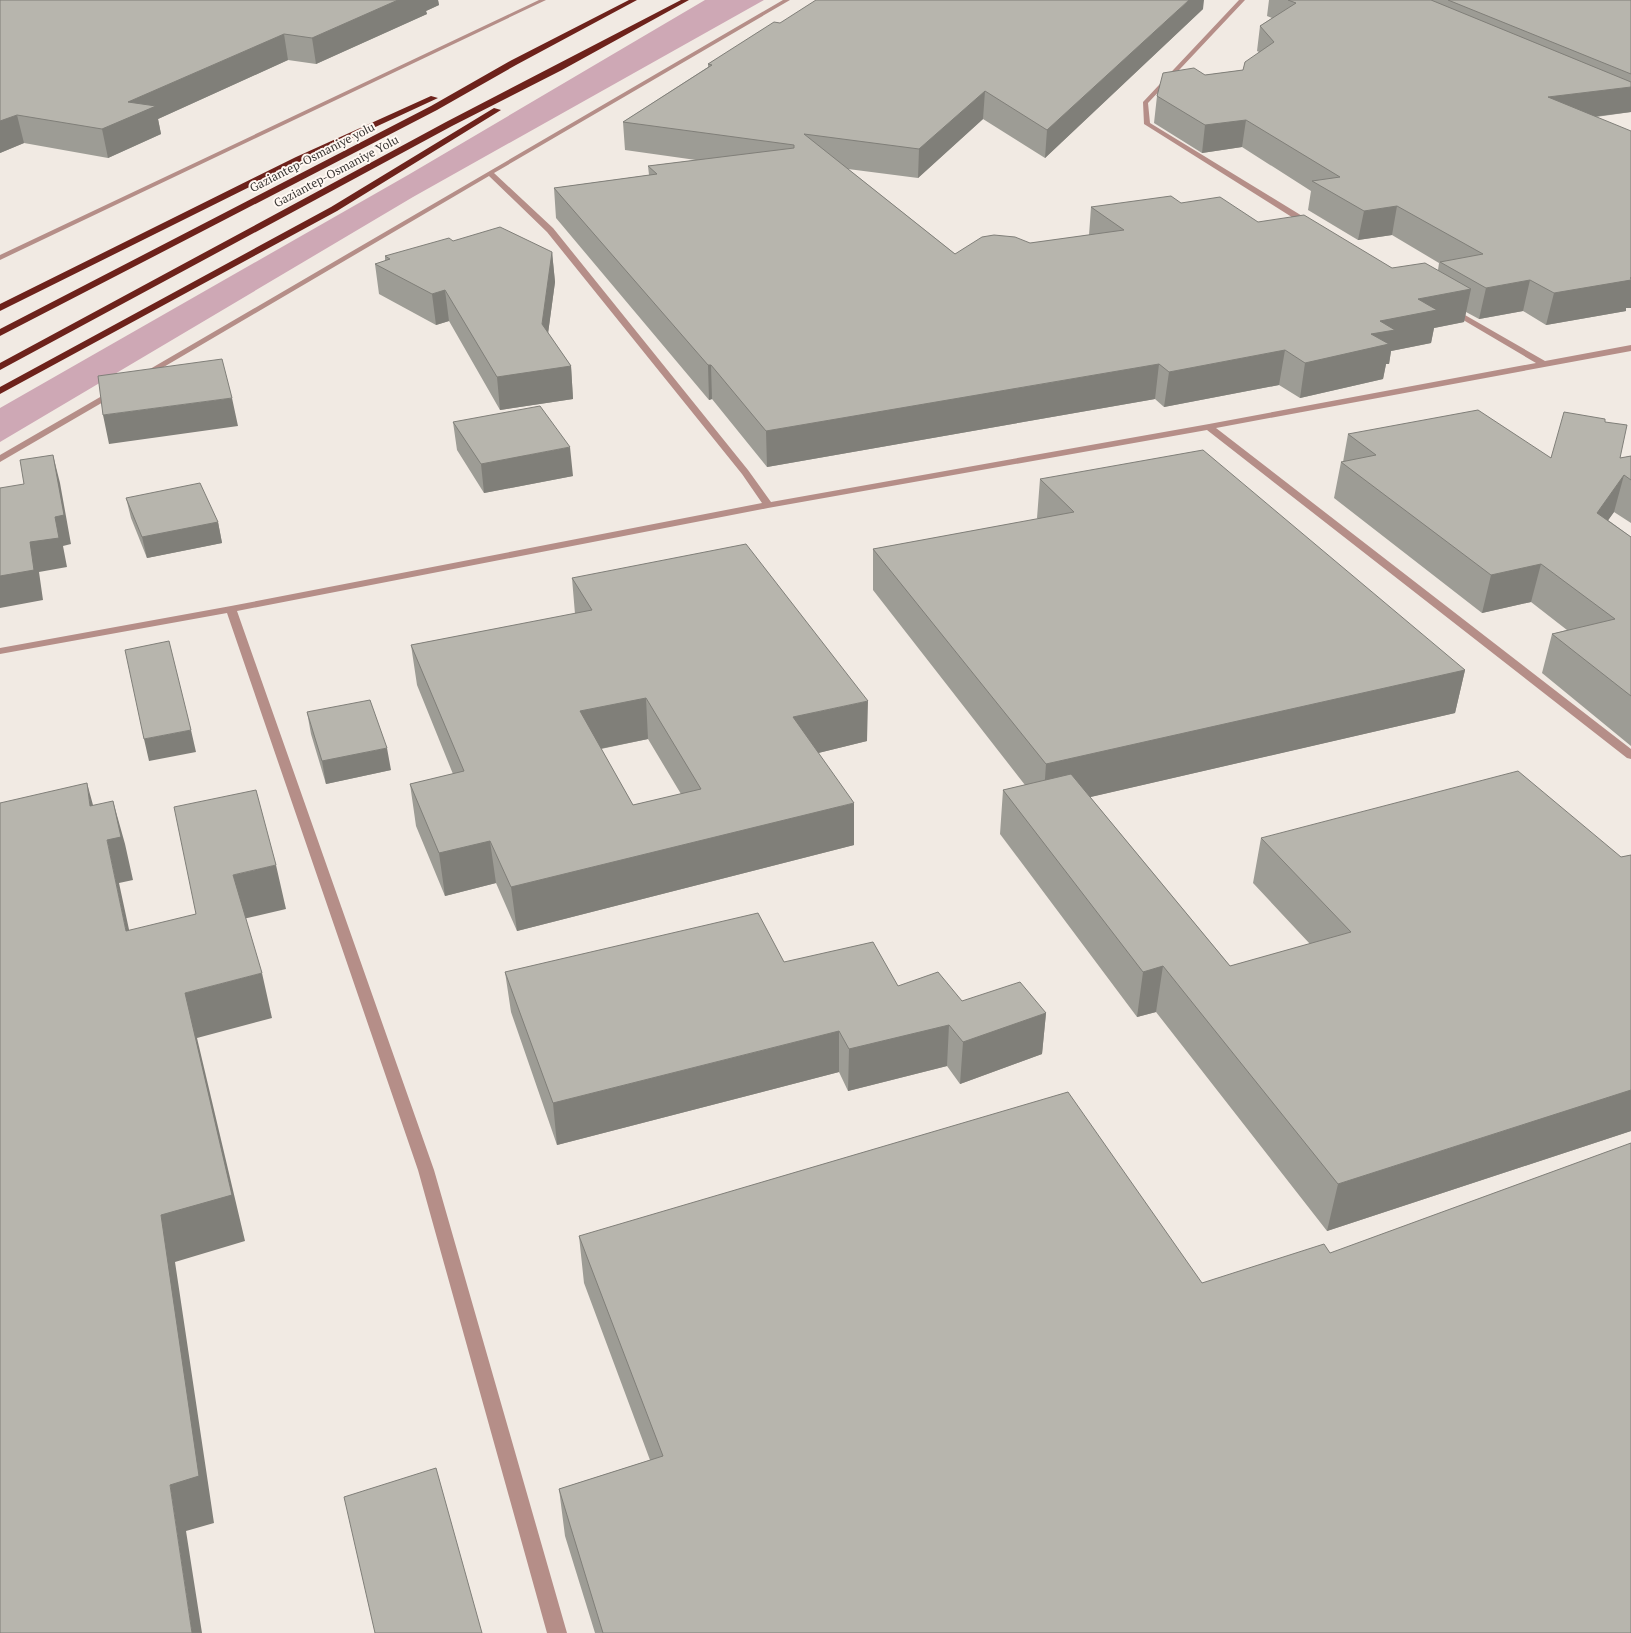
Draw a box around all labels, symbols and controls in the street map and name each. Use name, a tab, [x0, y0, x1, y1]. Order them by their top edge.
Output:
street label: Gaziantep-Osmaniye yolu	[247, 119, 377, 195]
street label: Gaziantep-Osmaniye Yolu	[271, 132, 401, 210]

